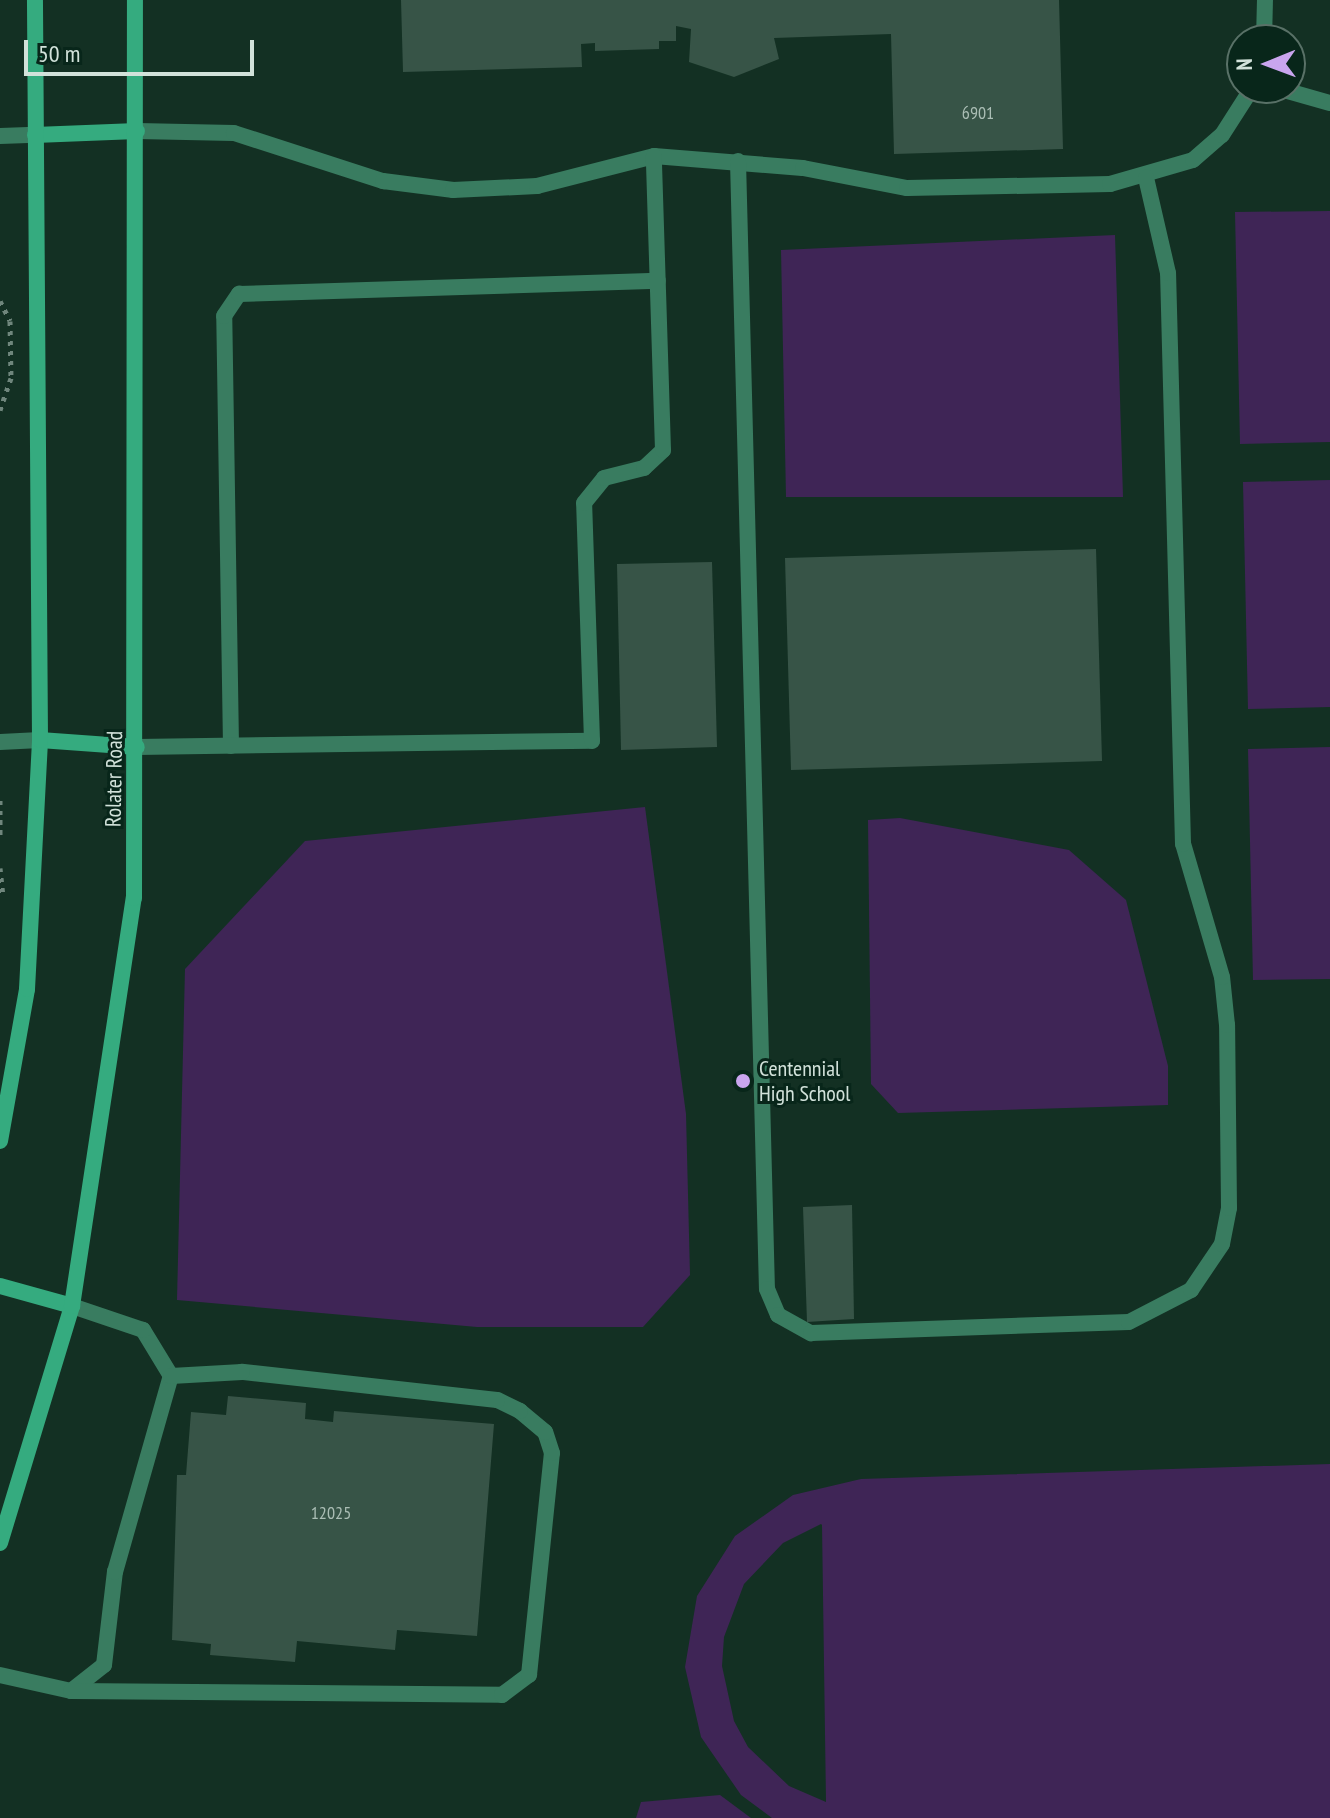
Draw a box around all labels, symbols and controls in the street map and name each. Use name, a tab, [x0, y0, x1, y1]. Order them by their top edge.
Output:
scale bar	[28, 24, 258, 74]
north arrow	[1226, 24, 1306, 104]
text: 50 m	[38, 38, 80, 69]
text: N	[1230, 58, 1258, 71]
house number: 6901	[962, 102, 994, 124]
street label: Rolater Road	[100, 731, 128, 827]
place label: Centennial High School	[759, 1055, 850, 1106]
marker: Centennial High School	[734, 1072, 752, 1090]
house number: 12025	[311, 1502, 351, 1524]

